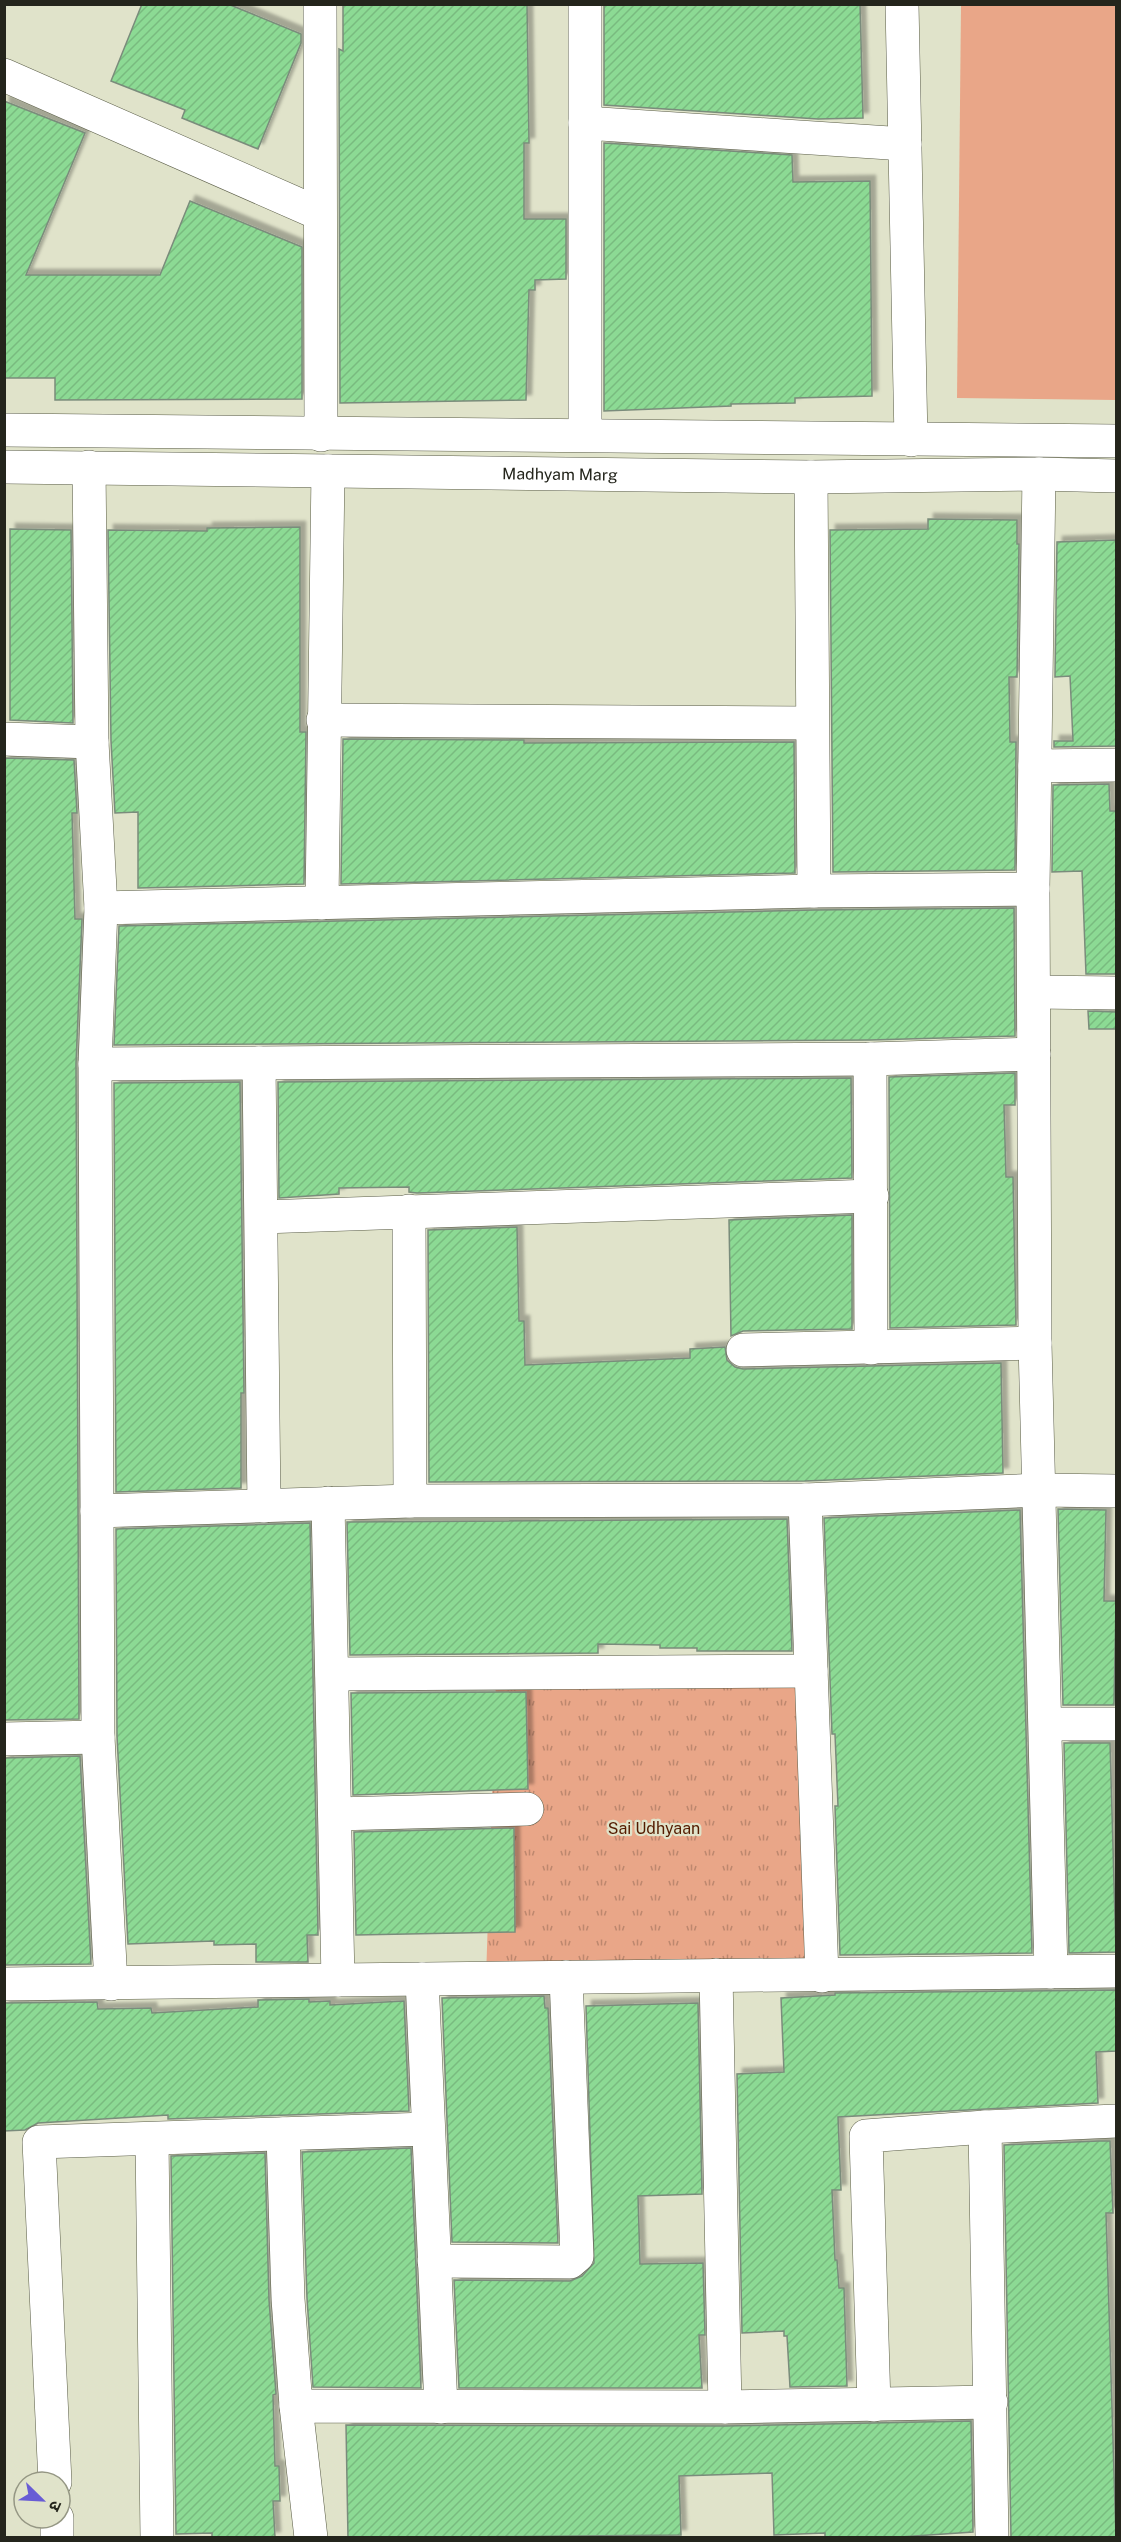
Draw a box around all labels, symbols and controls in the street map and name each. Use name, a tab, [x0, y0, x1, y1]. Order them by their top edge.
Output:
street label: Madhyam Marg	[502, 464, 618, 484]
park label: Sai Udhyaan	[608, 1819, 700, 1838]
north arrow	[12, 2470, 72, 2530]
text: उ	[44, 2498, 66, 2515]

